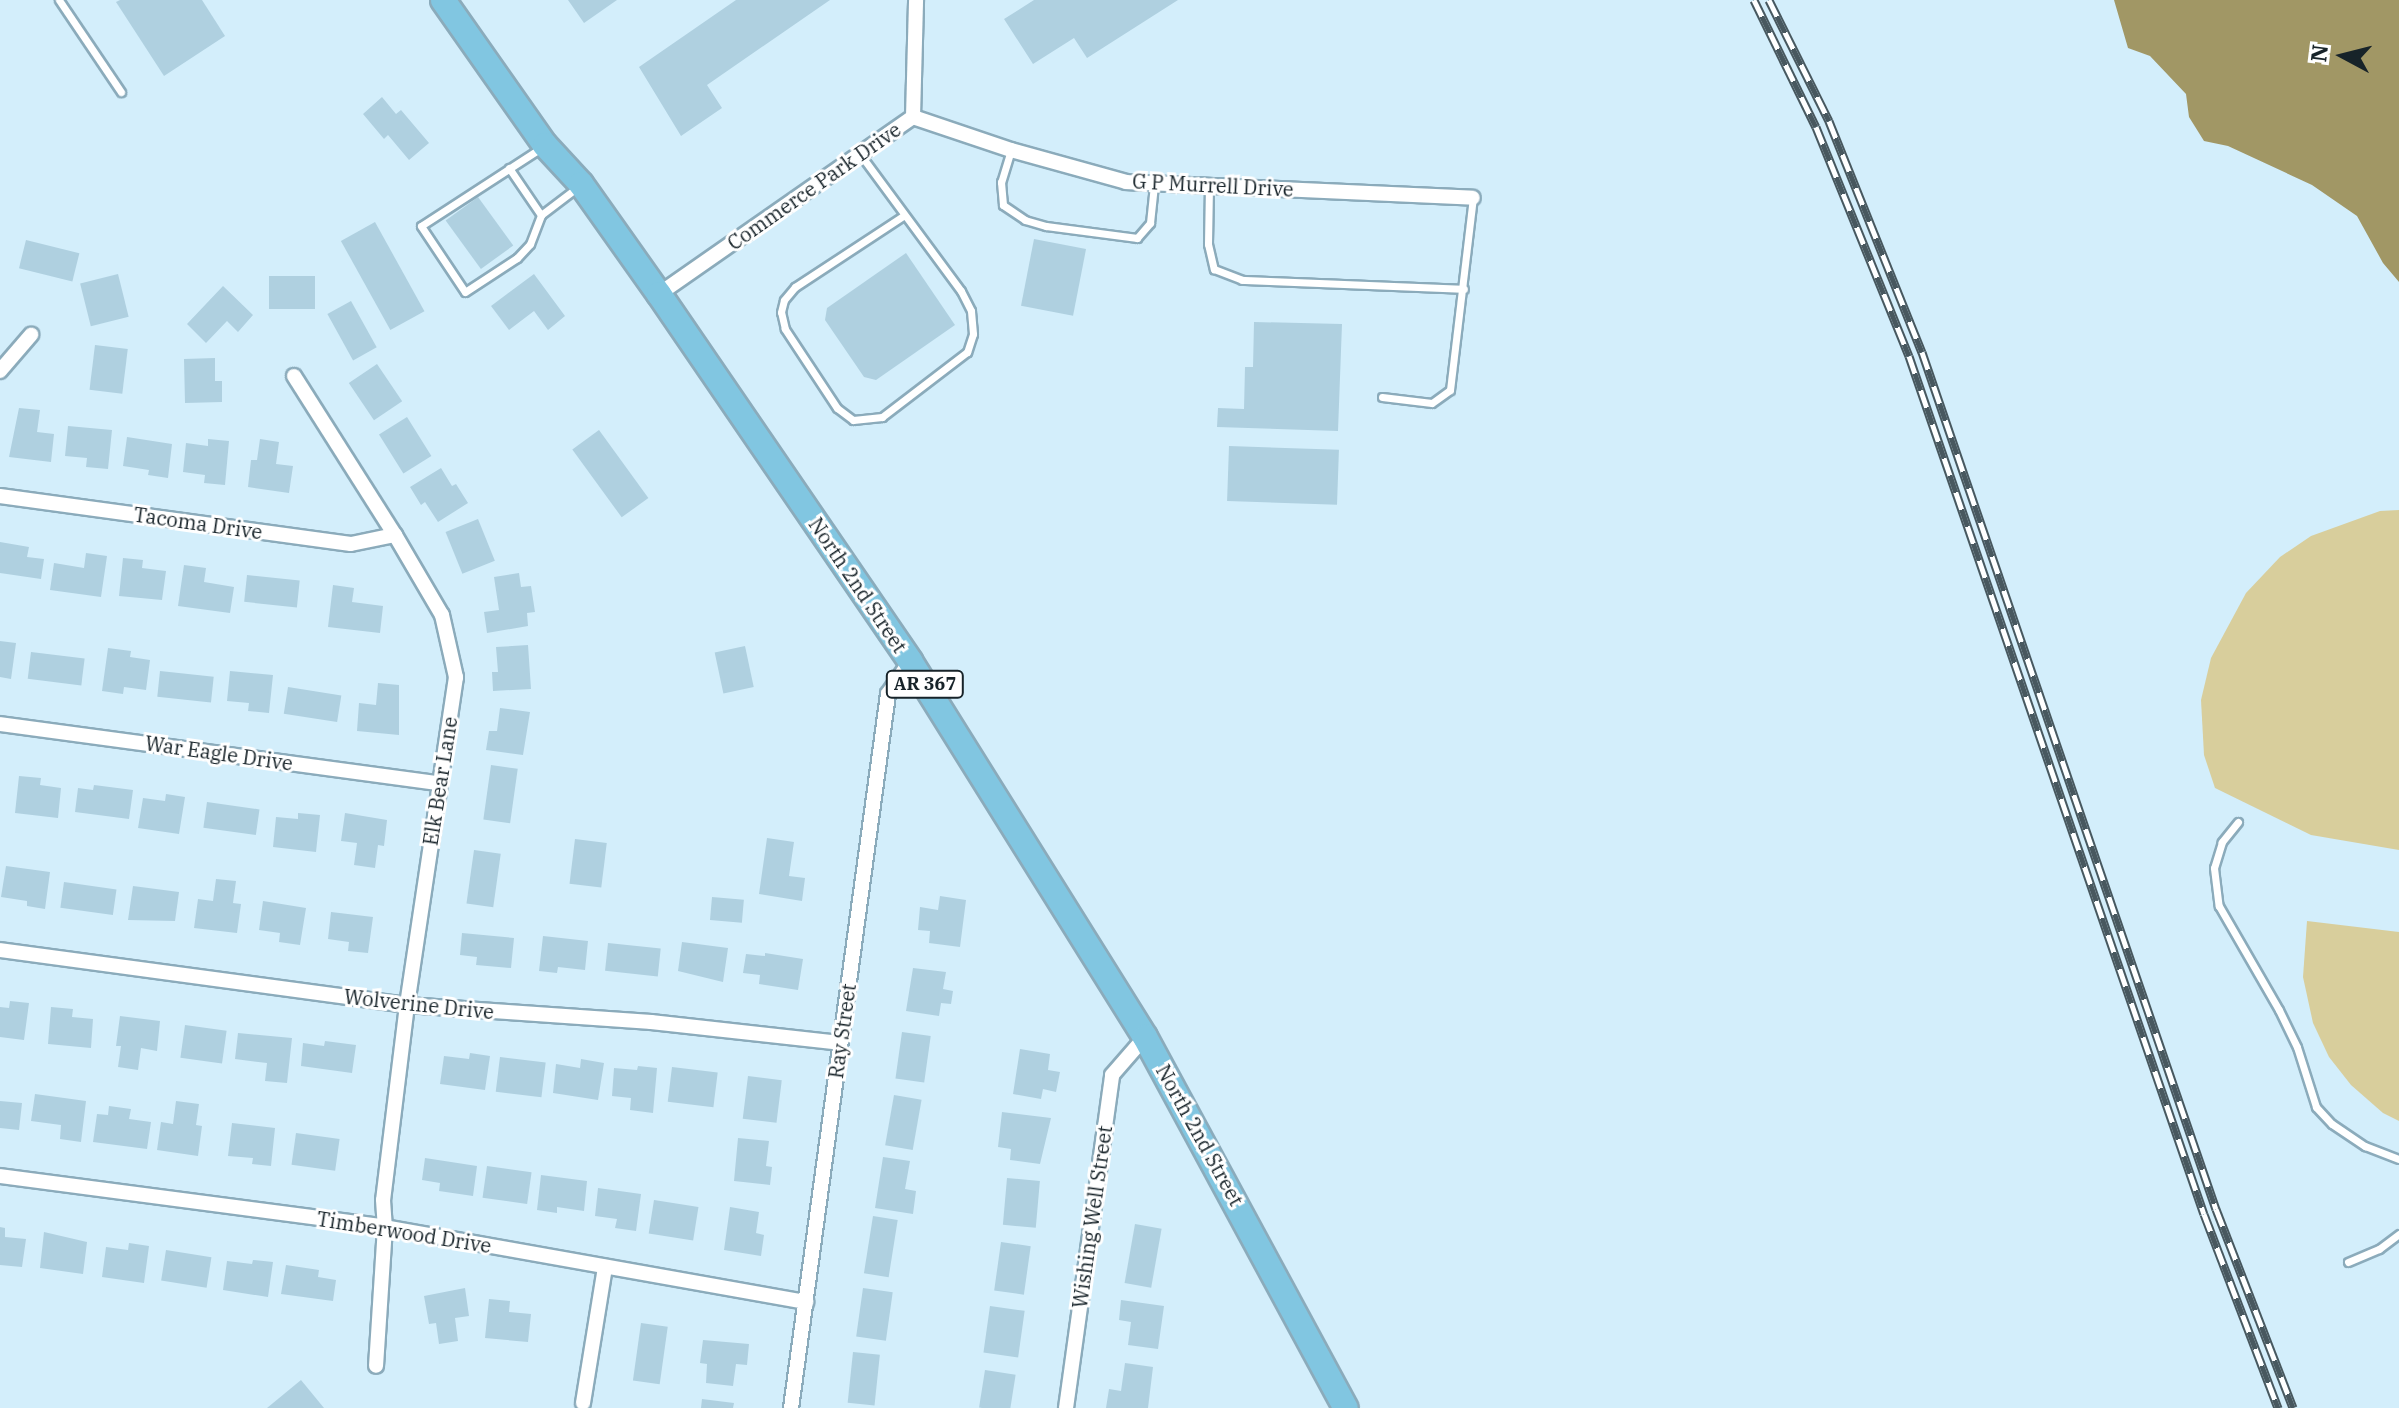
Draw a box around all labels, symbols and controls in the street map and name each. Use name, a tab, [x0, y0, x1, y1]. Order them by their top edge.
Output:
north arrow	[2303, 16, 2383, 96]
text: N	[2303, 43, 2334, 63]
street label: Commerce Park Drive	[723, 117, 905, 255]
street label: G P Murrell Drive	[1132, 169, 1294, 201]
street label: Tacoma Drive	[132, 502, 264, 544]
street label: North 2nd Street	[804, 513, 912, 657]
road number: AR 367	[885, 670, 965, 698]
street label: Elk Bear Lane	[418, 715, 462, 847]
street label: War Eagle Drive	[144, 731, 294, 775]
street label: Ray Street	[823, 982, 861, 1080]
street label: Wolverine Drive	[343, 984, 495, 1024]
street label: North 2nd Street	[1151, 1060, 1249, 1210]
street label: Wishing Well Street	[1067, 1124, 1117, 1310]
street label: Timberwood Drive	[315, 1206, 493, 1258]

